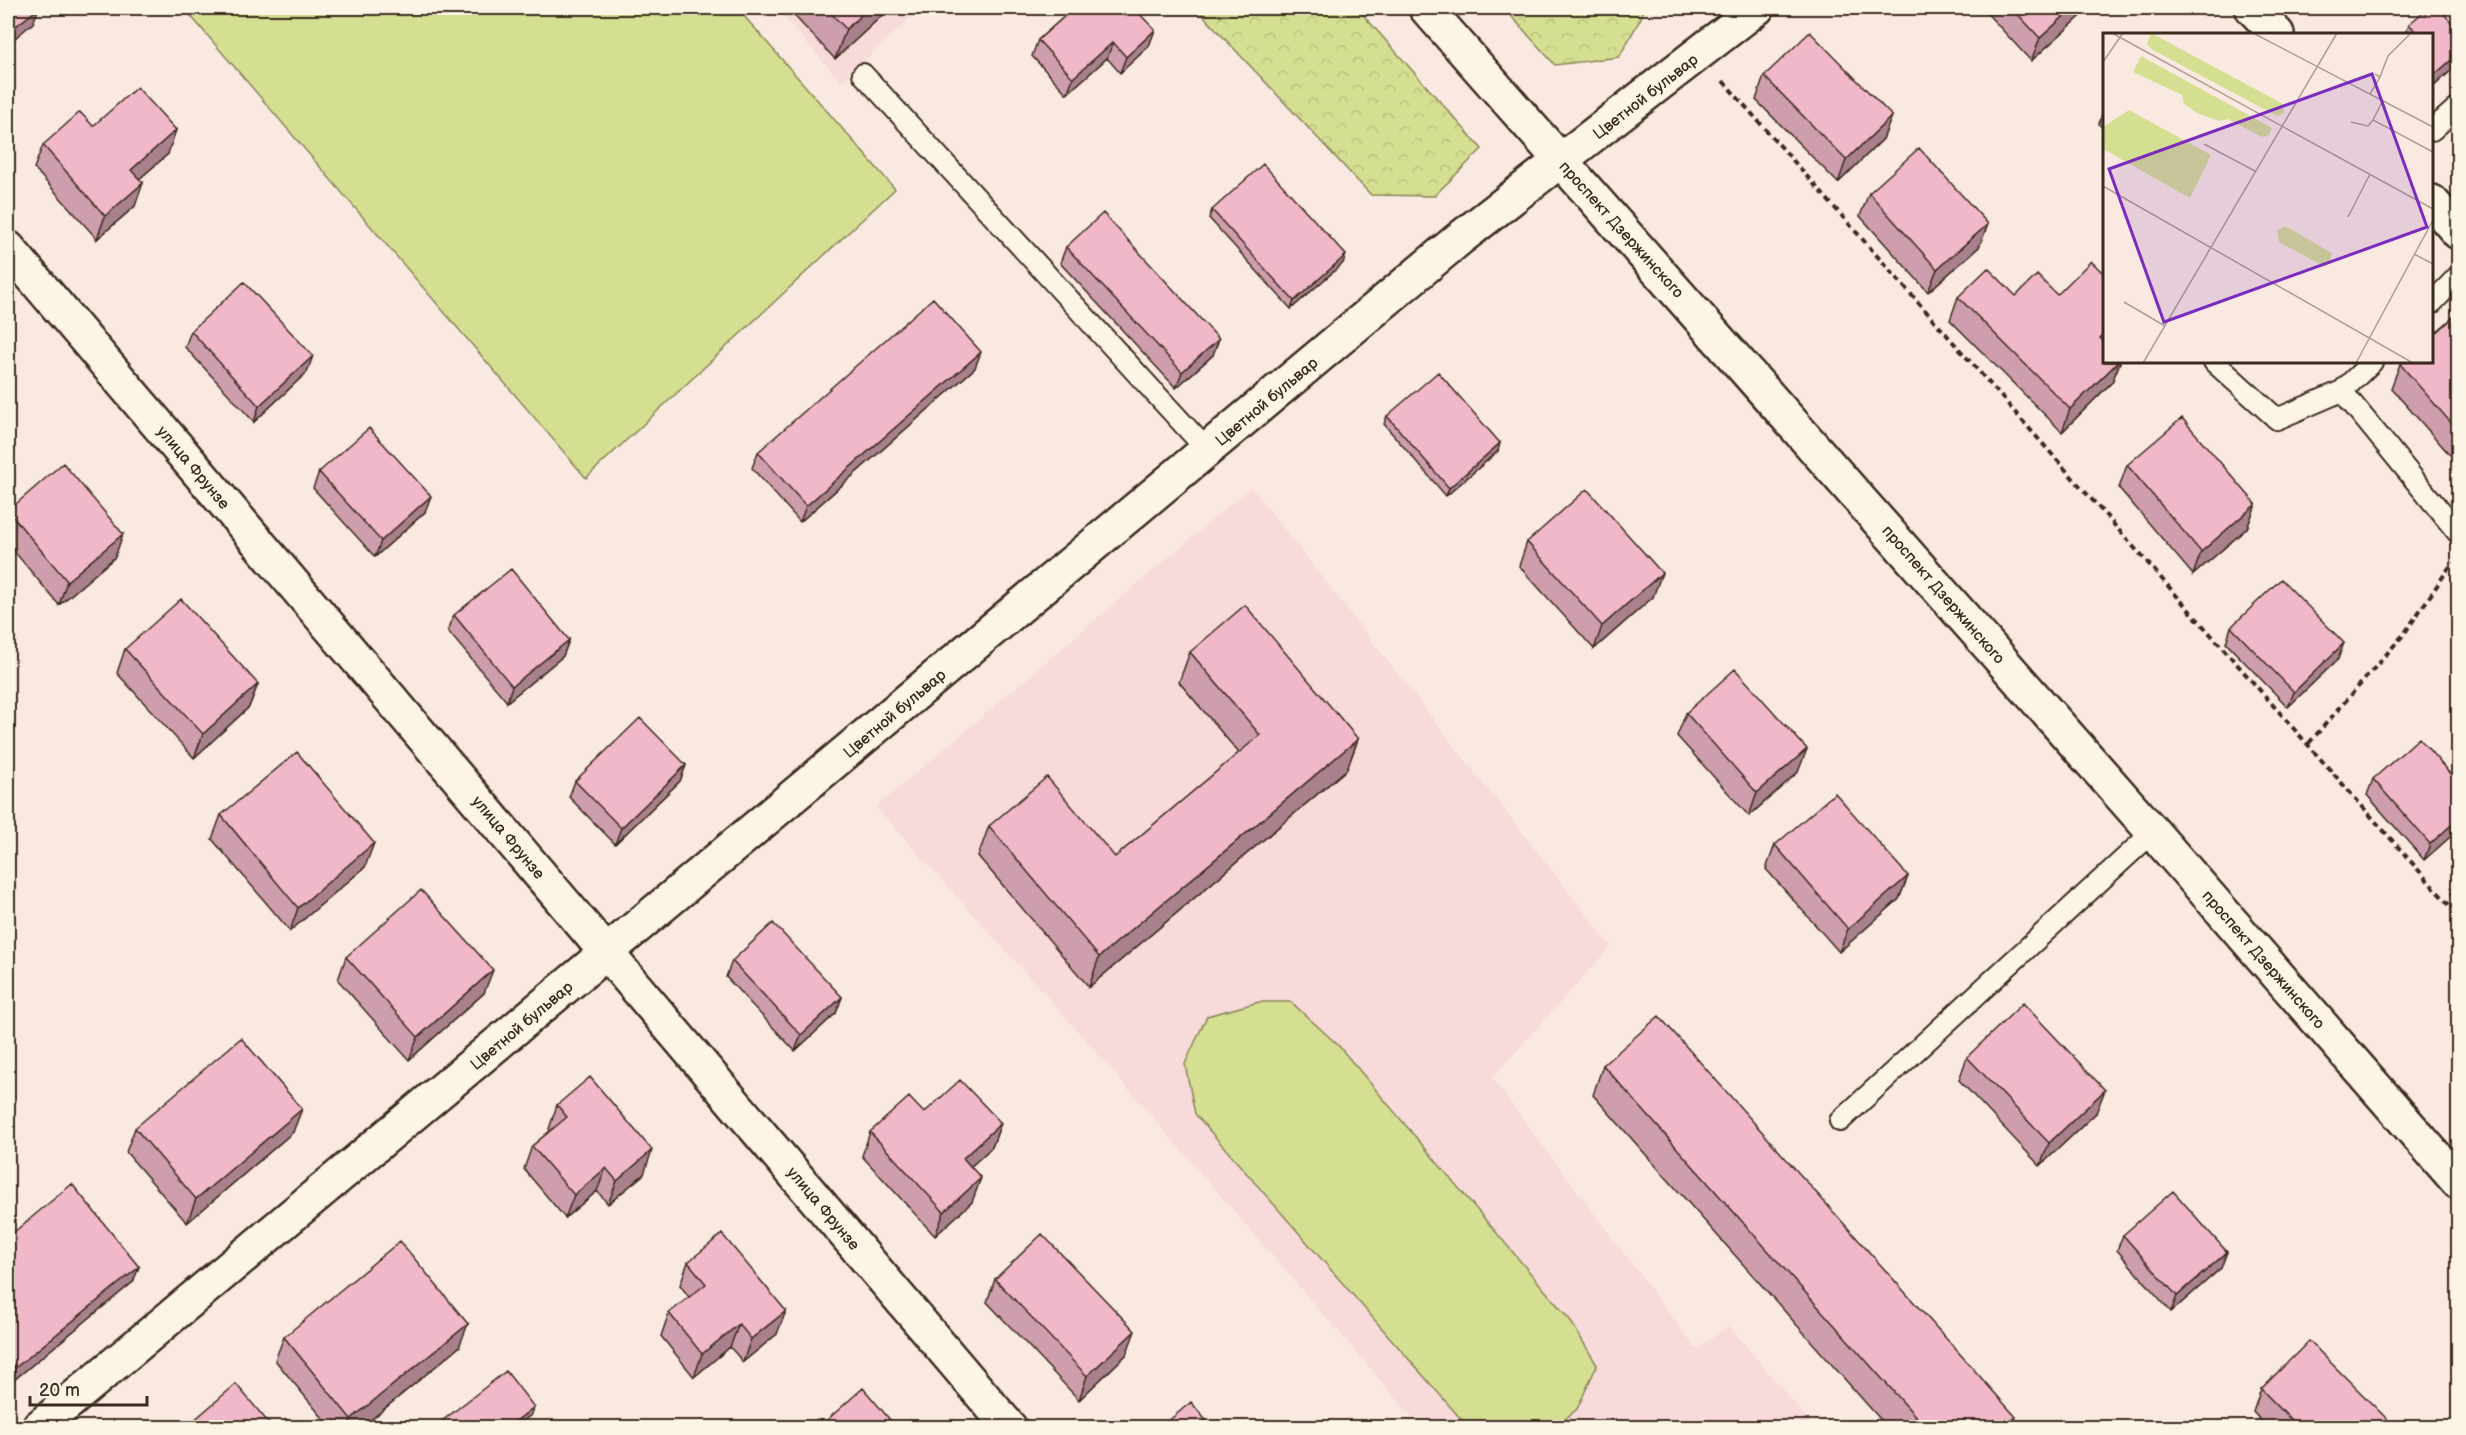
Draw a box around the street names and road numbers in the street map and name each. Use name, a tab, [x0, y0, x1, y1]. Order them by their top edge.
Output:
street label: Цветной бульвар	[1590, 50, 1702, 144]
street label: проспект Дзержинского	[1554, 158, 1687, 302]
street label: Цветной бульвар	[1212, 354, 1322, 451]
street label: улица Фрунзе	[152, 422, 233, 514]
street label: проспект Дзержинского	[1877, 522, 2008, 668]
street label: Цветной бульвар	[840, 666, 950, 763]
street label: улица Фрунзе	[467, 792, 548, 884]
street label: проспект Дзержинского	[2197, 887, 2328, 1033]
street label: Цветной бульвар	[467, 978, 577, 1075]
street label: улица Фрунзе	[782, 1163, 863, 1255]

